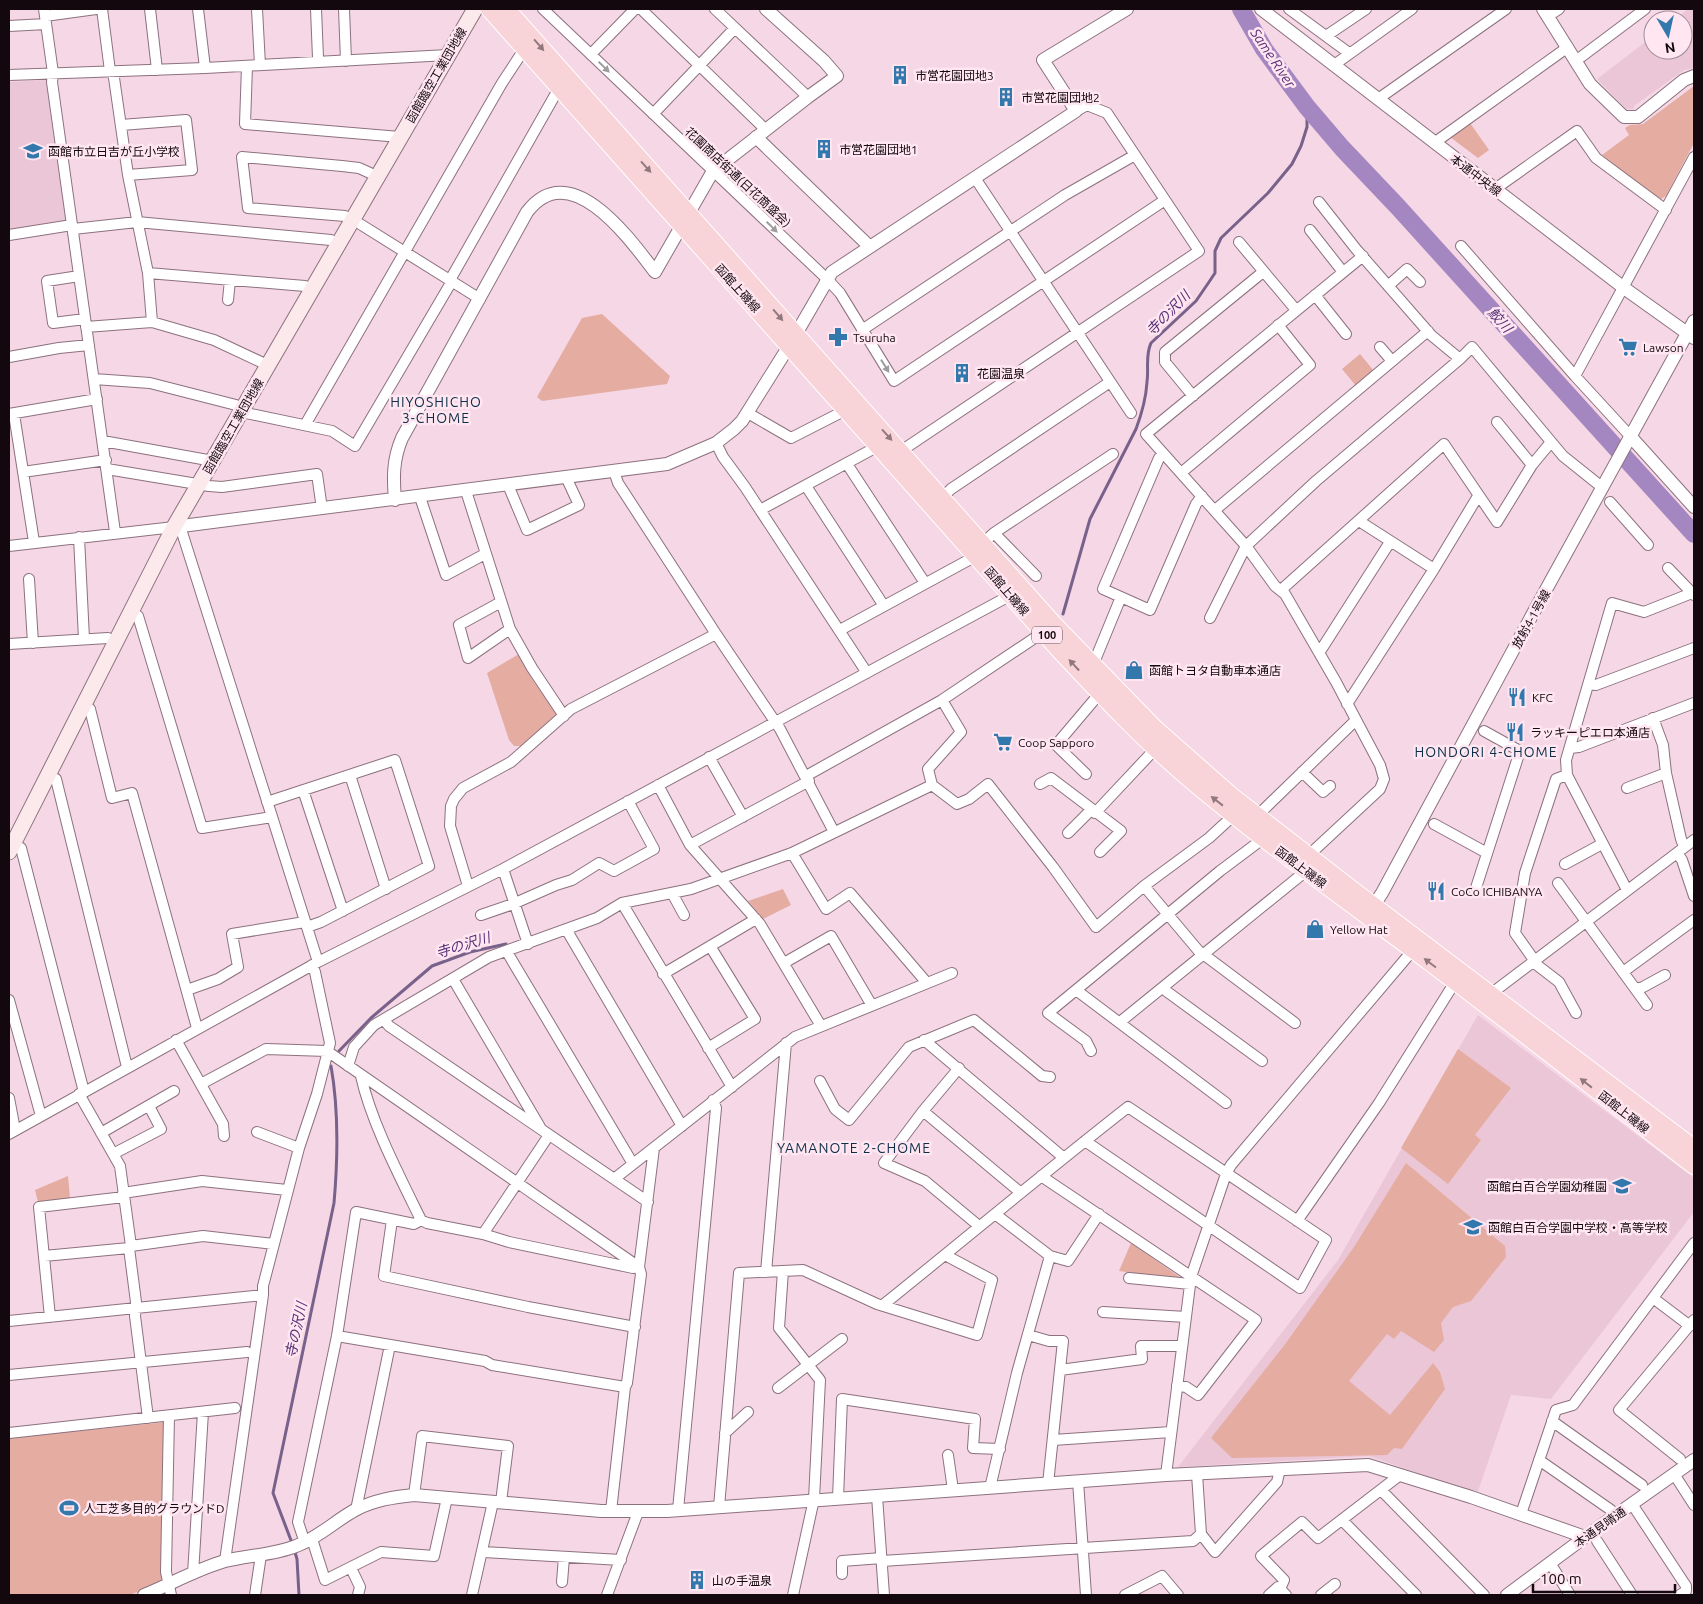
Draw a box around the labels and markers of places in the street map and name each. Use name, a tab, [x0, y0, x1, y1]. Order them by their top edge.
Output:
building icon: 市営花園団地3	[889, 64, 911, 86]
place label: 市営花園団地3	[915, 69, 994, 82]
building icon: 市営花園団地2	[995, 86, 1017, 108]
place label: 市営花園団地2	[1021, 91, 1100, 104]
building icon: 市営花園団地1	[813, 138, 835, 160]
school or university icon: 函館市立日吉が丘小学校	[22, 140, 44, 162]
place label: 市営花園団地1	[839, 143, 918, 156]
place label: 函館市立日吉が丘小学校	[48, 145, 180, 158]
pharmacy icon: Tsuruha	[827, 326, 849, 348]
place label: Tsuruha	[853, 331, 896, 344]
supermarket icon: Lawson	[1617, 336, 1639, 358]
place label: Lawson	[1643, 341, 1684, 354]
building icon: 花園温泉	[951, 362, 973, 384]
place label: 花園温泉	[977, 367, 1025, 380]
shop icon: 函館トヨタ自動車本通店	[1123, 659, 1145, 681]
place label: 函館トヨタ自動車本通店	[1149, 664, 1281, 677]
restaurant icon: KFC	[1506, 686, 1528, 708]
place label: KFC	[1532, 691, 1554, 704]
restaurant icon: ラッキーピエロ本通店	[1504, 721, 1526, 743]
place label: ラッキーピエロ本通店	[1530, 726, 1650, 739]
supermarket icon: Coop Sapporo	[992, 731, 1014, 753]
place label: Coop Sapporo	[1018, 736, 1094, 749]
restaurant icon: CoCo ICHIBANYA	[1425, 880, 1447, 902]
place label: CoCo ICHIBANYA	[1451, 885, 1542, 898]
shop icon: Yellow Hat	[1304, 918, 1326, 940]
place label: Yellow Hat	[1330, 923, 1388, 936]
school or university icon: 函館白百合学園幼稚園	[1611, 1175, 1633, 1197]
place label: 函館白百合学園幼稚園	[1487, 1180, 1607, 1193]
school or university icon: 函館白百合学園中学校・高等学校	[1462, 1216, 1484, 1238]
place label: 函館白百合学園中学校・高等学校	[1488, 1221, 1668, 1234]
sports icon: 人工芝多目的グラウンドD	[58, 1497, 80, 1519]
place label: 人工芝多目的グラウンドD	[84, 1502, 224, 1515]
building icon: 山の手温泉	[686, 1569, 708, 1591]
place label: 山の手温泉	[712, 1574, 772, 1587]

